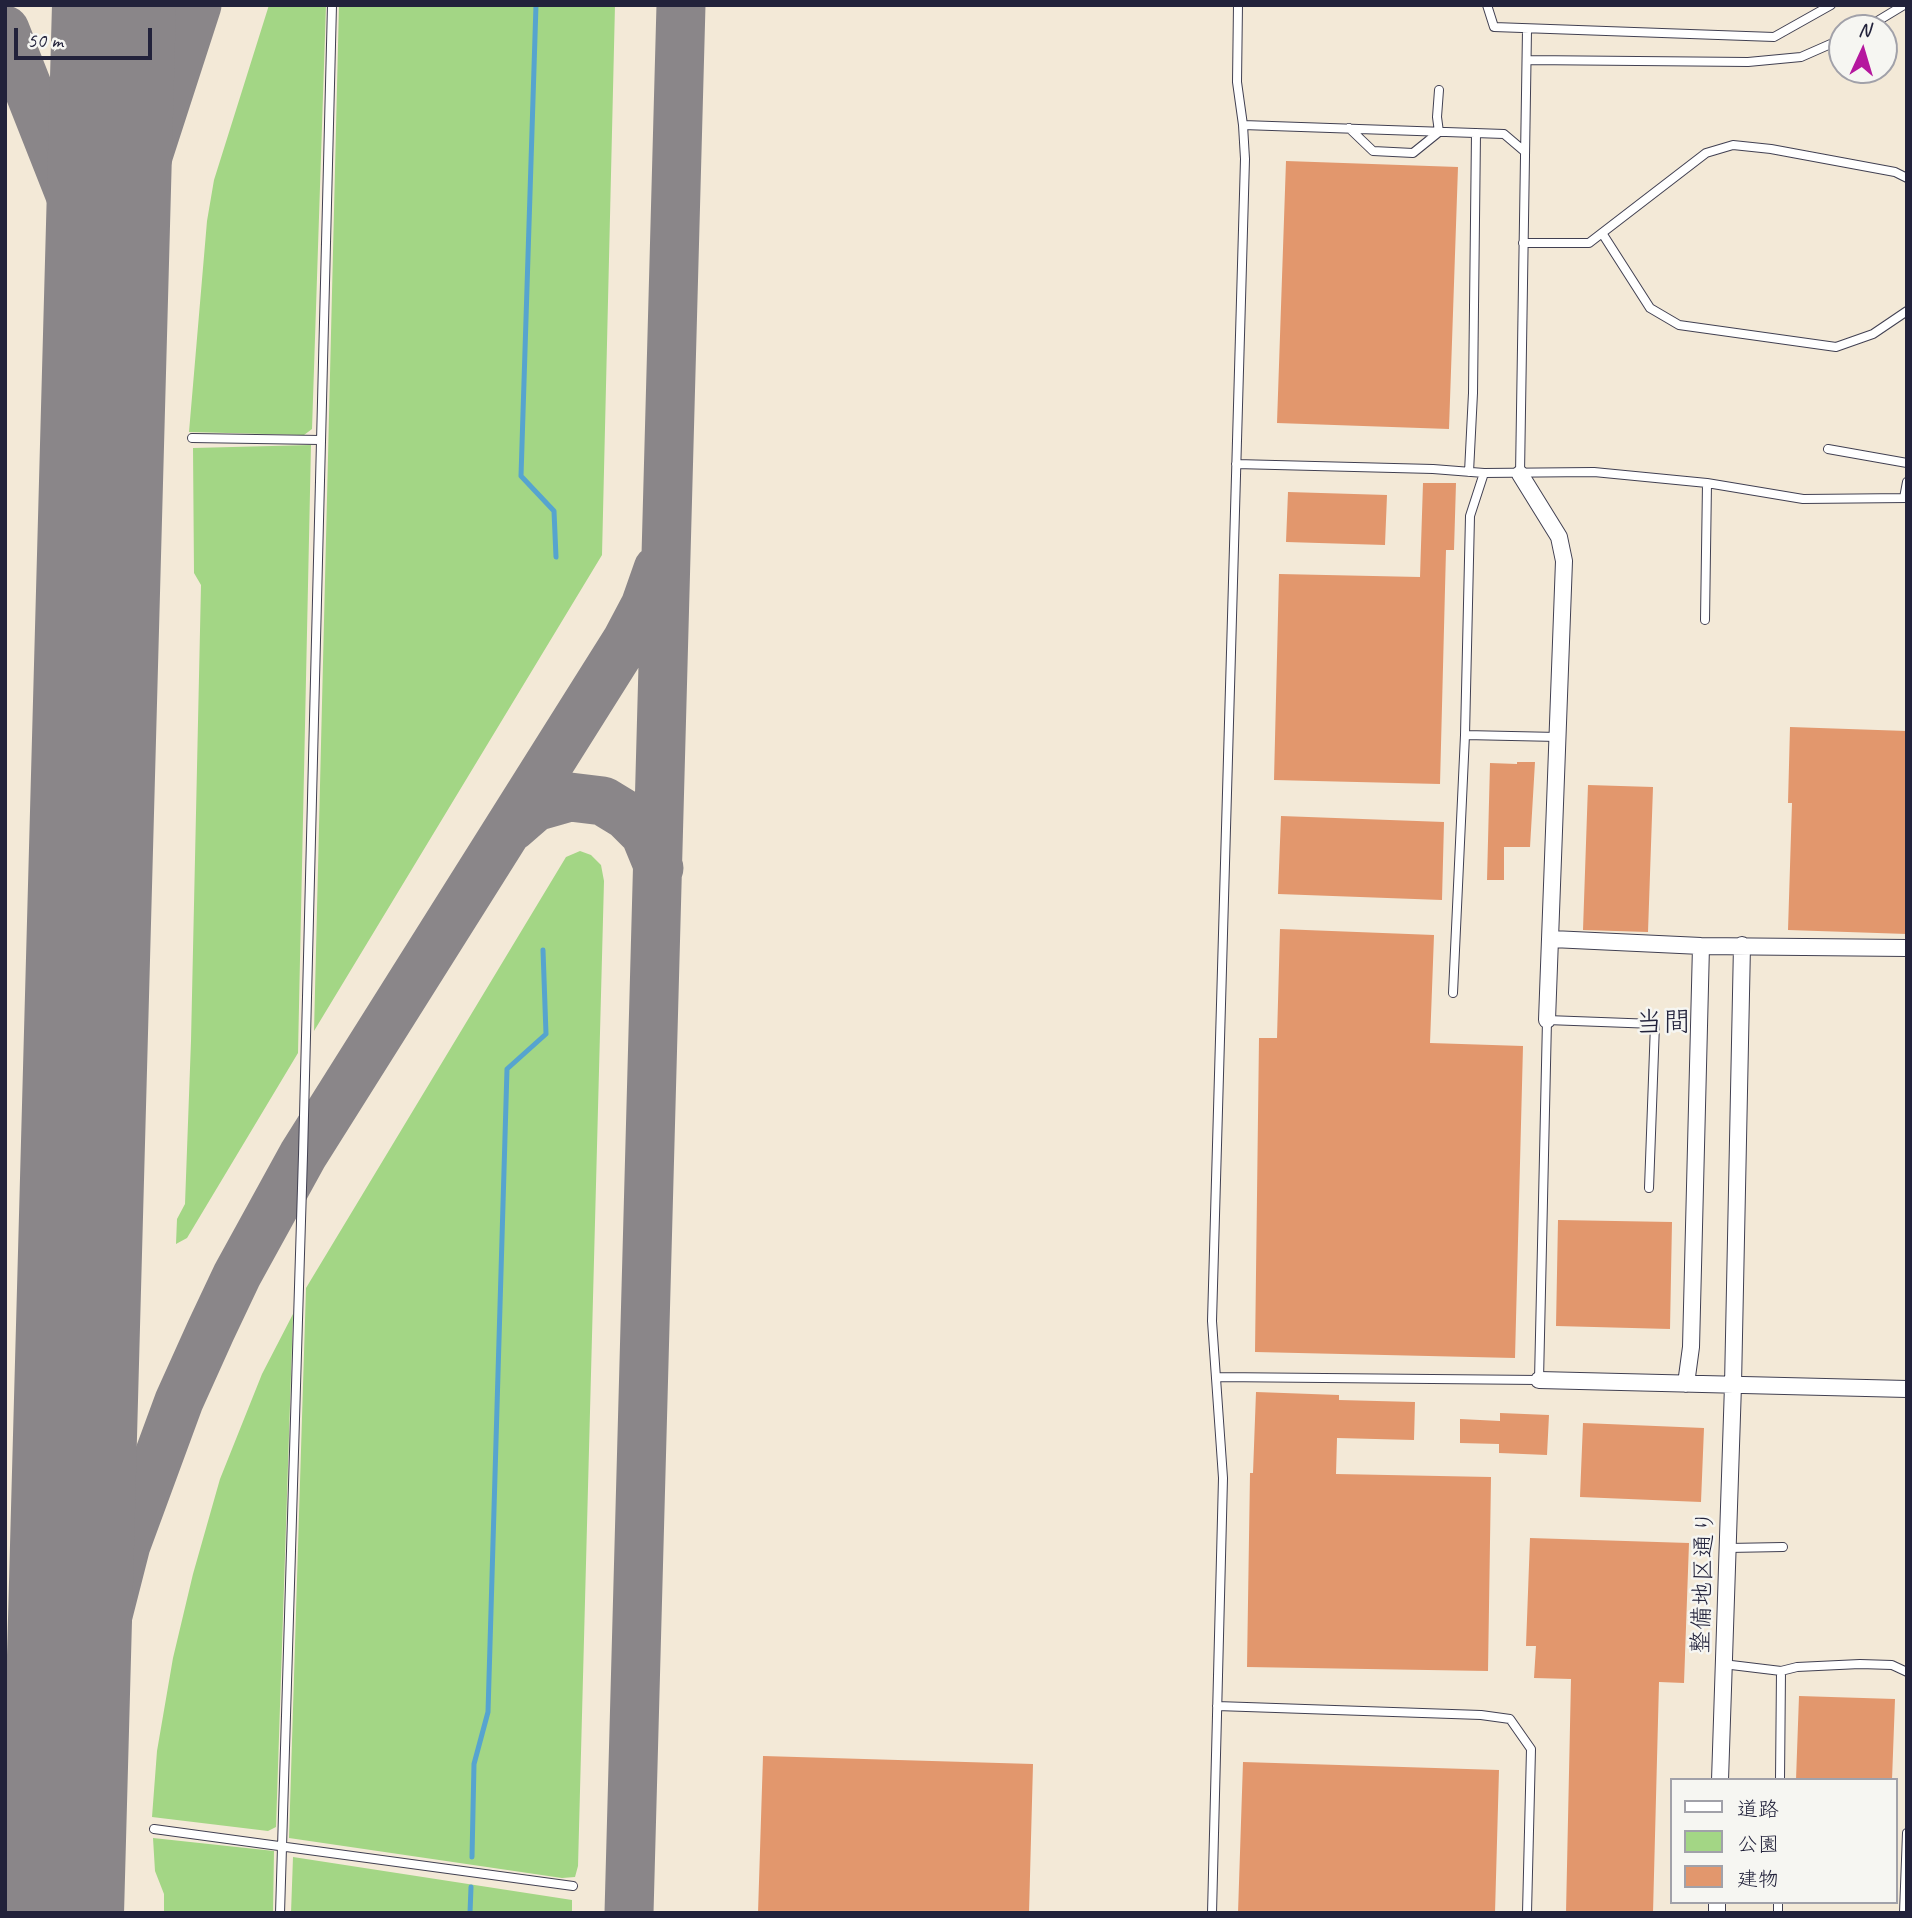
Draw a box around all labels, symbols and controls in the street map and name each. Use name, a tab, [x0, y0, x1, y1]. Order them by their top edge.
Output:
scale bar	[18, 14, 156, 58]
north arrow	[1828, 14, 1898, 84]
text: N	[1858, 18, 1871, 42]
text: 50 m	[27, 27, 63, 53]
district label: 当間	[1635, 1007, 1691, 1041]
street label: 整備地区通り	[1687, 1510, 1721, 1654]
legend	[1671, 1778, 1898, 1904]
text: 道路	[1737, 1796, 1779, 1822]
text: 公園	[1737, 1831, 1779, 1857]
text: 建物	[1737, 1866, 1779, 1892]

